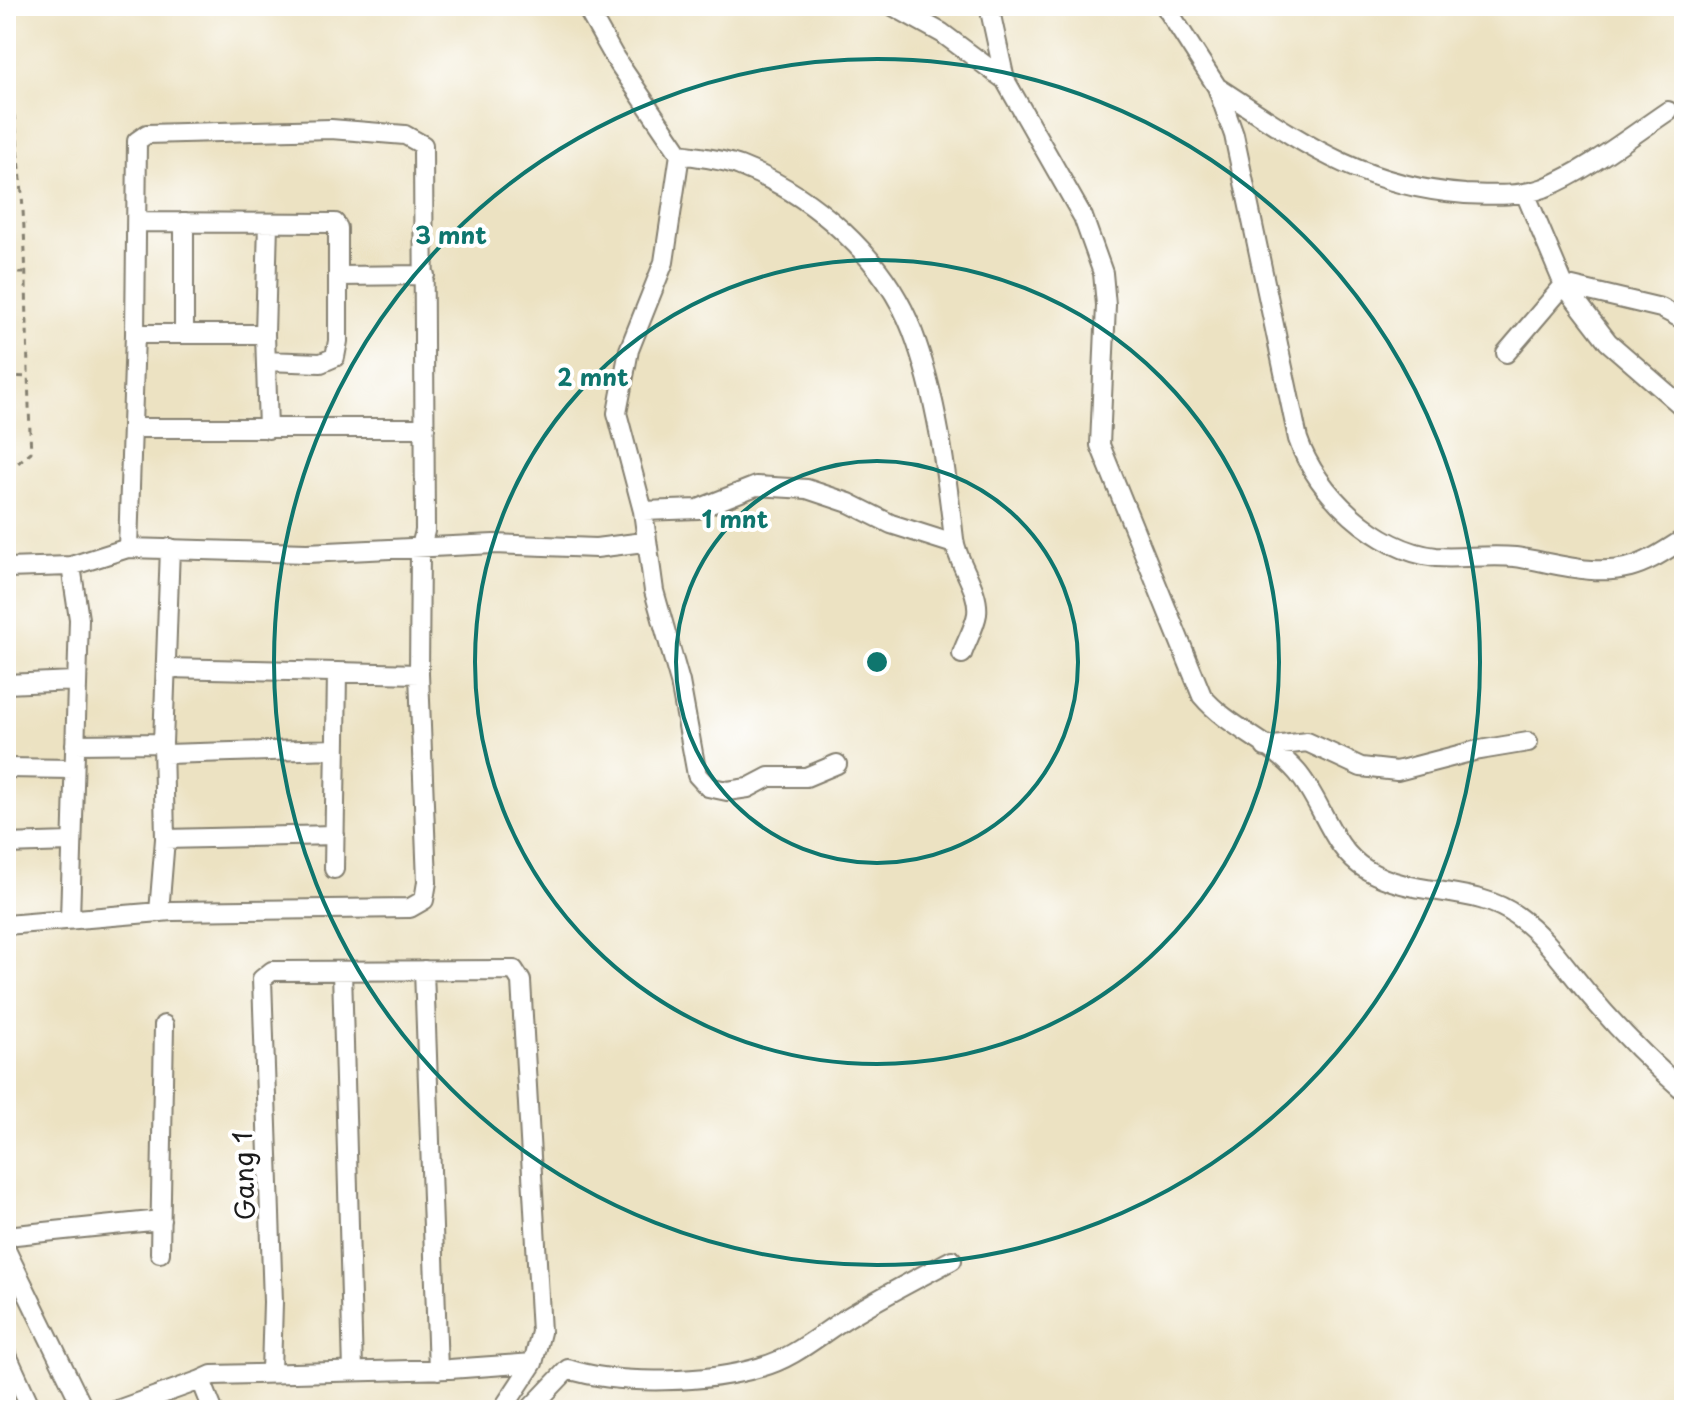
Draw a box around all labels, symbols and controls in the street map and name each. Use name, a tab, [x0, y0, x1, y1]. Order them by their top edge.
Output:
text: 3 mnt	[415, 216, 487, 252]
text: 2 mnt	[557, 358, 629, 394]
text: 1 mnt	[702, 500, 769, 536]
centre of rings	[863, 648, 891, 676]
street label: Gang 1	[222, 1131, 264, 1221]

